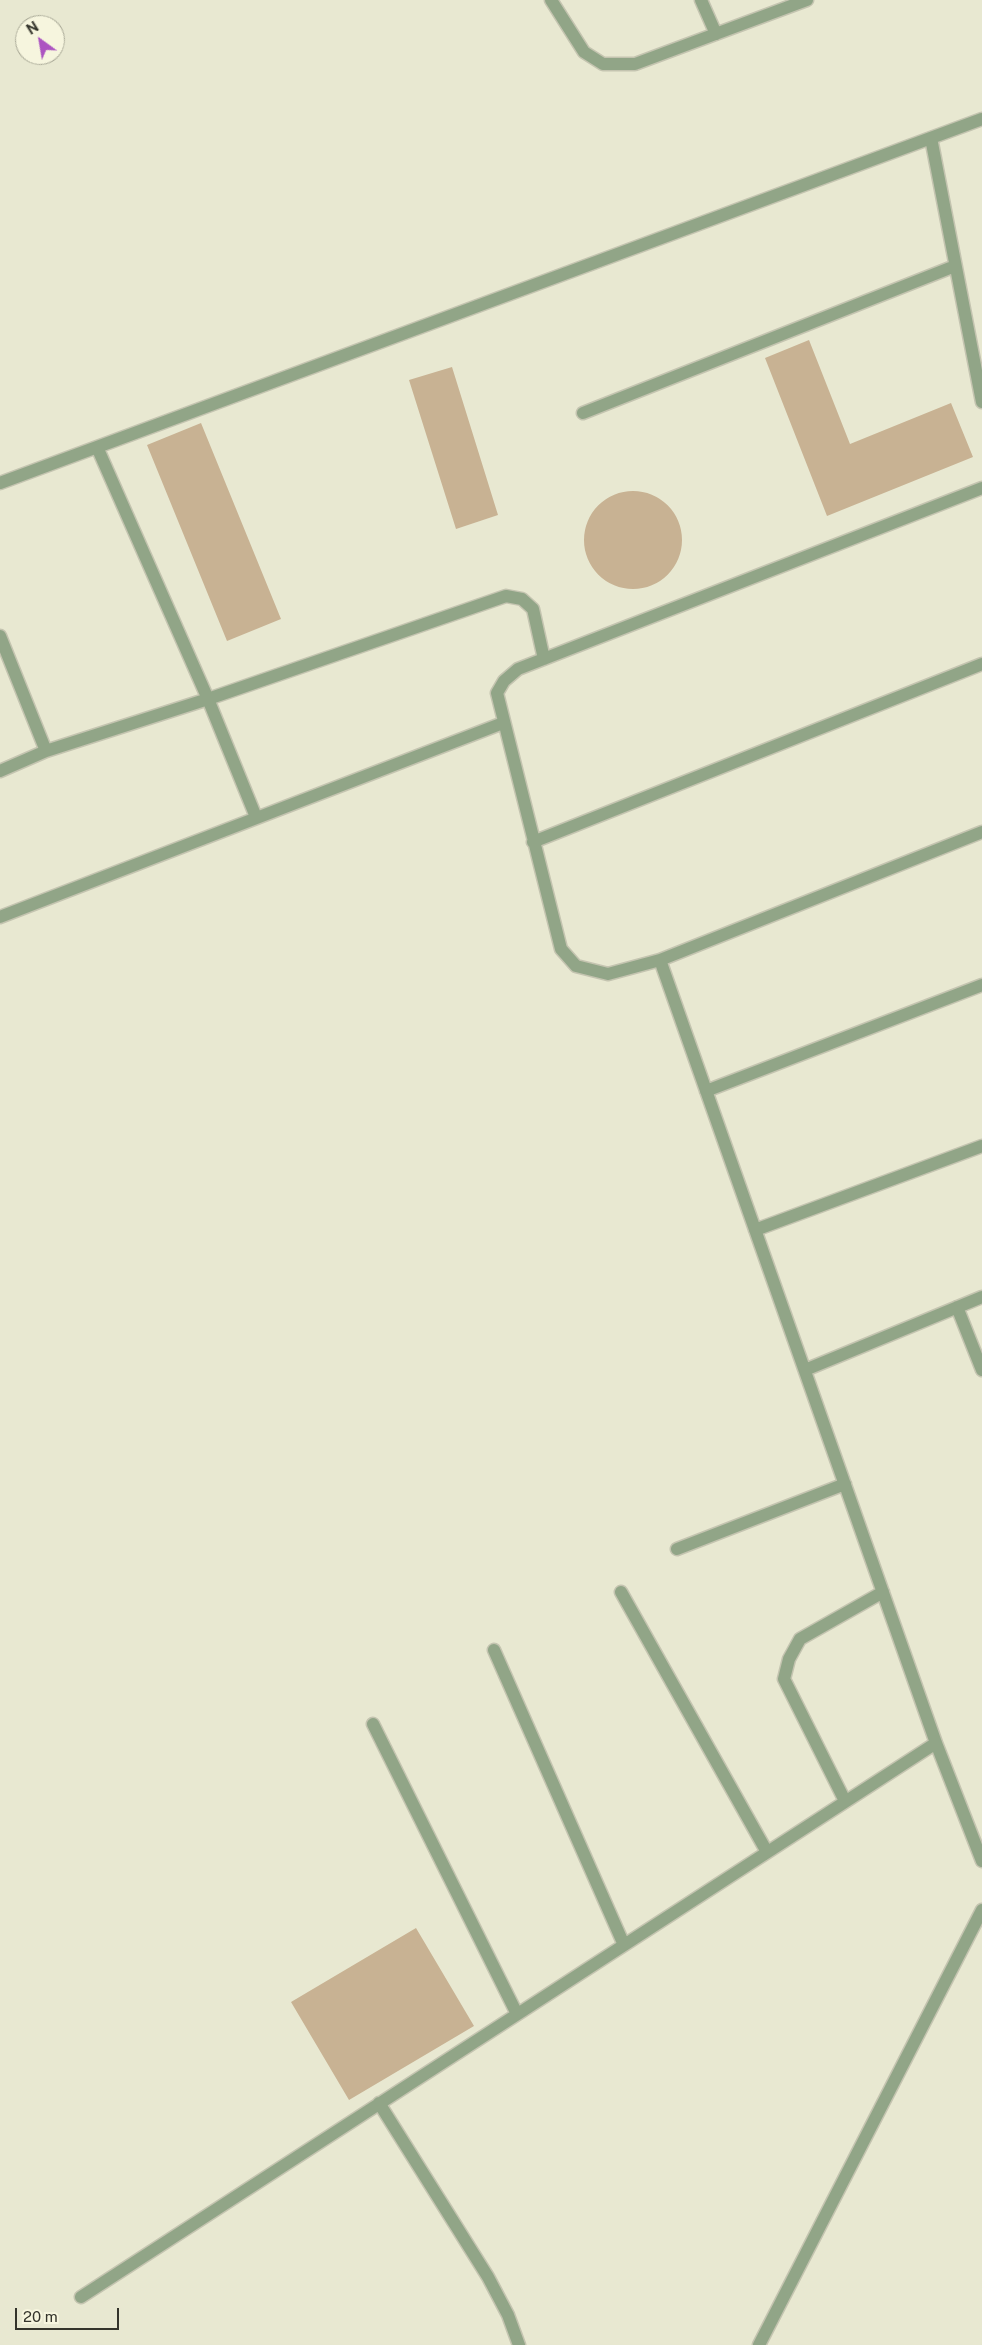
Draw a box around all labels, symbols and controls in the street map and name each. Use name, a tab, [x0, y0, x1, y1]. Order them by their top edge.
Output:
north arrow	[15, 15, 65, 65]
text: N	[24, 18, 41, 38]
scale bar	[18, 2298, 121, 2330]
text: 20 m	[23, 2308, 58, 2325]

